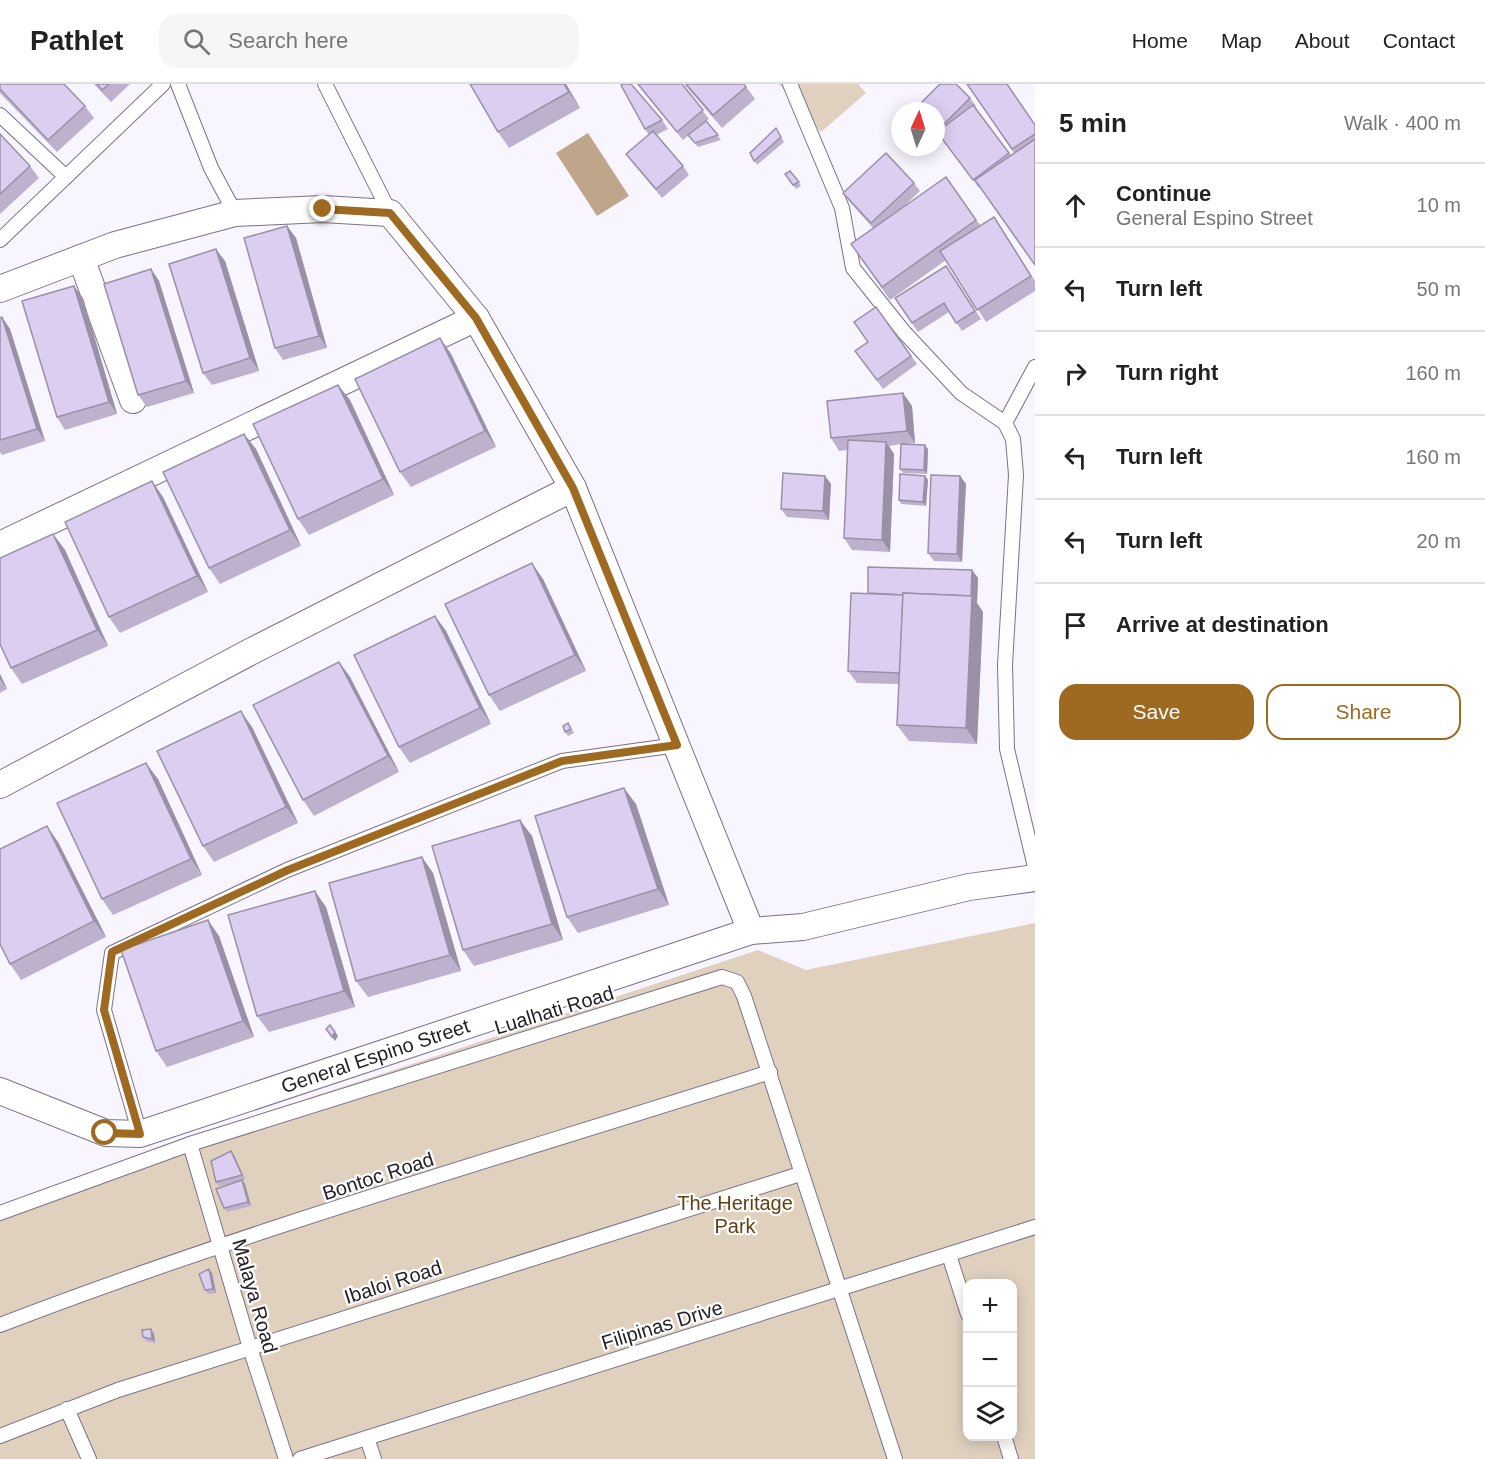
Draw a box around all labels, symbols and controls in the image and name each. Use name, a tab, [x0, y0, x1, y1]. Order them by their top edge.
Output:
search box	[159, 14, 579, 68]
text: Pathlet	[30, 25, 123, 56]
icon: search	[180, 25, 213, 58]
text: Search here	[228, 28, 348, 53]
text: Home	[1132, 29, 1188, 52]
text: Map	[1221, 29, 1262, 52]
text: About	[1295, 29, 1350, 52]
text: Contact	[1383, 29, 1455, 52]
north arrow	[891, 102, 945, 156]
text: 5 min	[1059, 108, 1127, 138]
text: Walk · 400 m	[1344, 112, 1461, 134]
text: Continue	[1116, 181, 1211, 206]
icon: ahead	[1059, 189, 1092, 222]
text: 10 m	[1417, 194, 1461, 216]
route end	[309, 195, 335, 221]
text: General Espino Street	[1116, 207, 1313, 229]
icon: left	[1059, 273, 1092, 306]
text: Turn left	[1116, 276, 1202, 301]
text: 50 m	[1417, 278, 1461, 300]
icon: right	[1059, 357, 1092, 390]
text: Turn right	[1116, 360, 1218, 385]
text: 160 m	[1405, 362, 1461, 384]
icon: left	[1059, 441, 1092, 474]
text: Turn left	[1116, 444, 1202, 469]
text: 160 m	[1405, 446, 1461, 468]
icon: left	[1059, 525, 1092, 558]
text: Turn left	[1116, 528, 1202, 553]
text: 20 m	[1417, 530, 1461, 552]
icon: arrive	[1059, 609, 1092, 642]
text: Arrive at destination	[1116, 612, 1329, 637]
button: Save	[1059, 684, 1254, 740]
button: Share	[1266, 684, 1461, 740]
street label: Lualhati Road	[492, 981, 616, 1039]
street label: General Espino Street	[278, 1014, 473, 1097]
route start	[91, 1119, 117, 1145]
street label: Bontoc Road	[320, 1148, 436, 1204]
park label: The Heritage Park	[677, 1192, 793, 1237]
street label: Malaya Road	[228, 1236, 282, 1356]
street label: Ibaloi Road	[341, 1256, 445, 1308]
map controls	[963, 1279, 1017, 1441]
button: +	[963, 1279, 1017, 1333]
street label: Filipinas Drive	[599, 1296, 725, 1354]
button: −	[963, 1333, 1017, 1387]
button: layers	[963, 1387, 1017, 1441]

